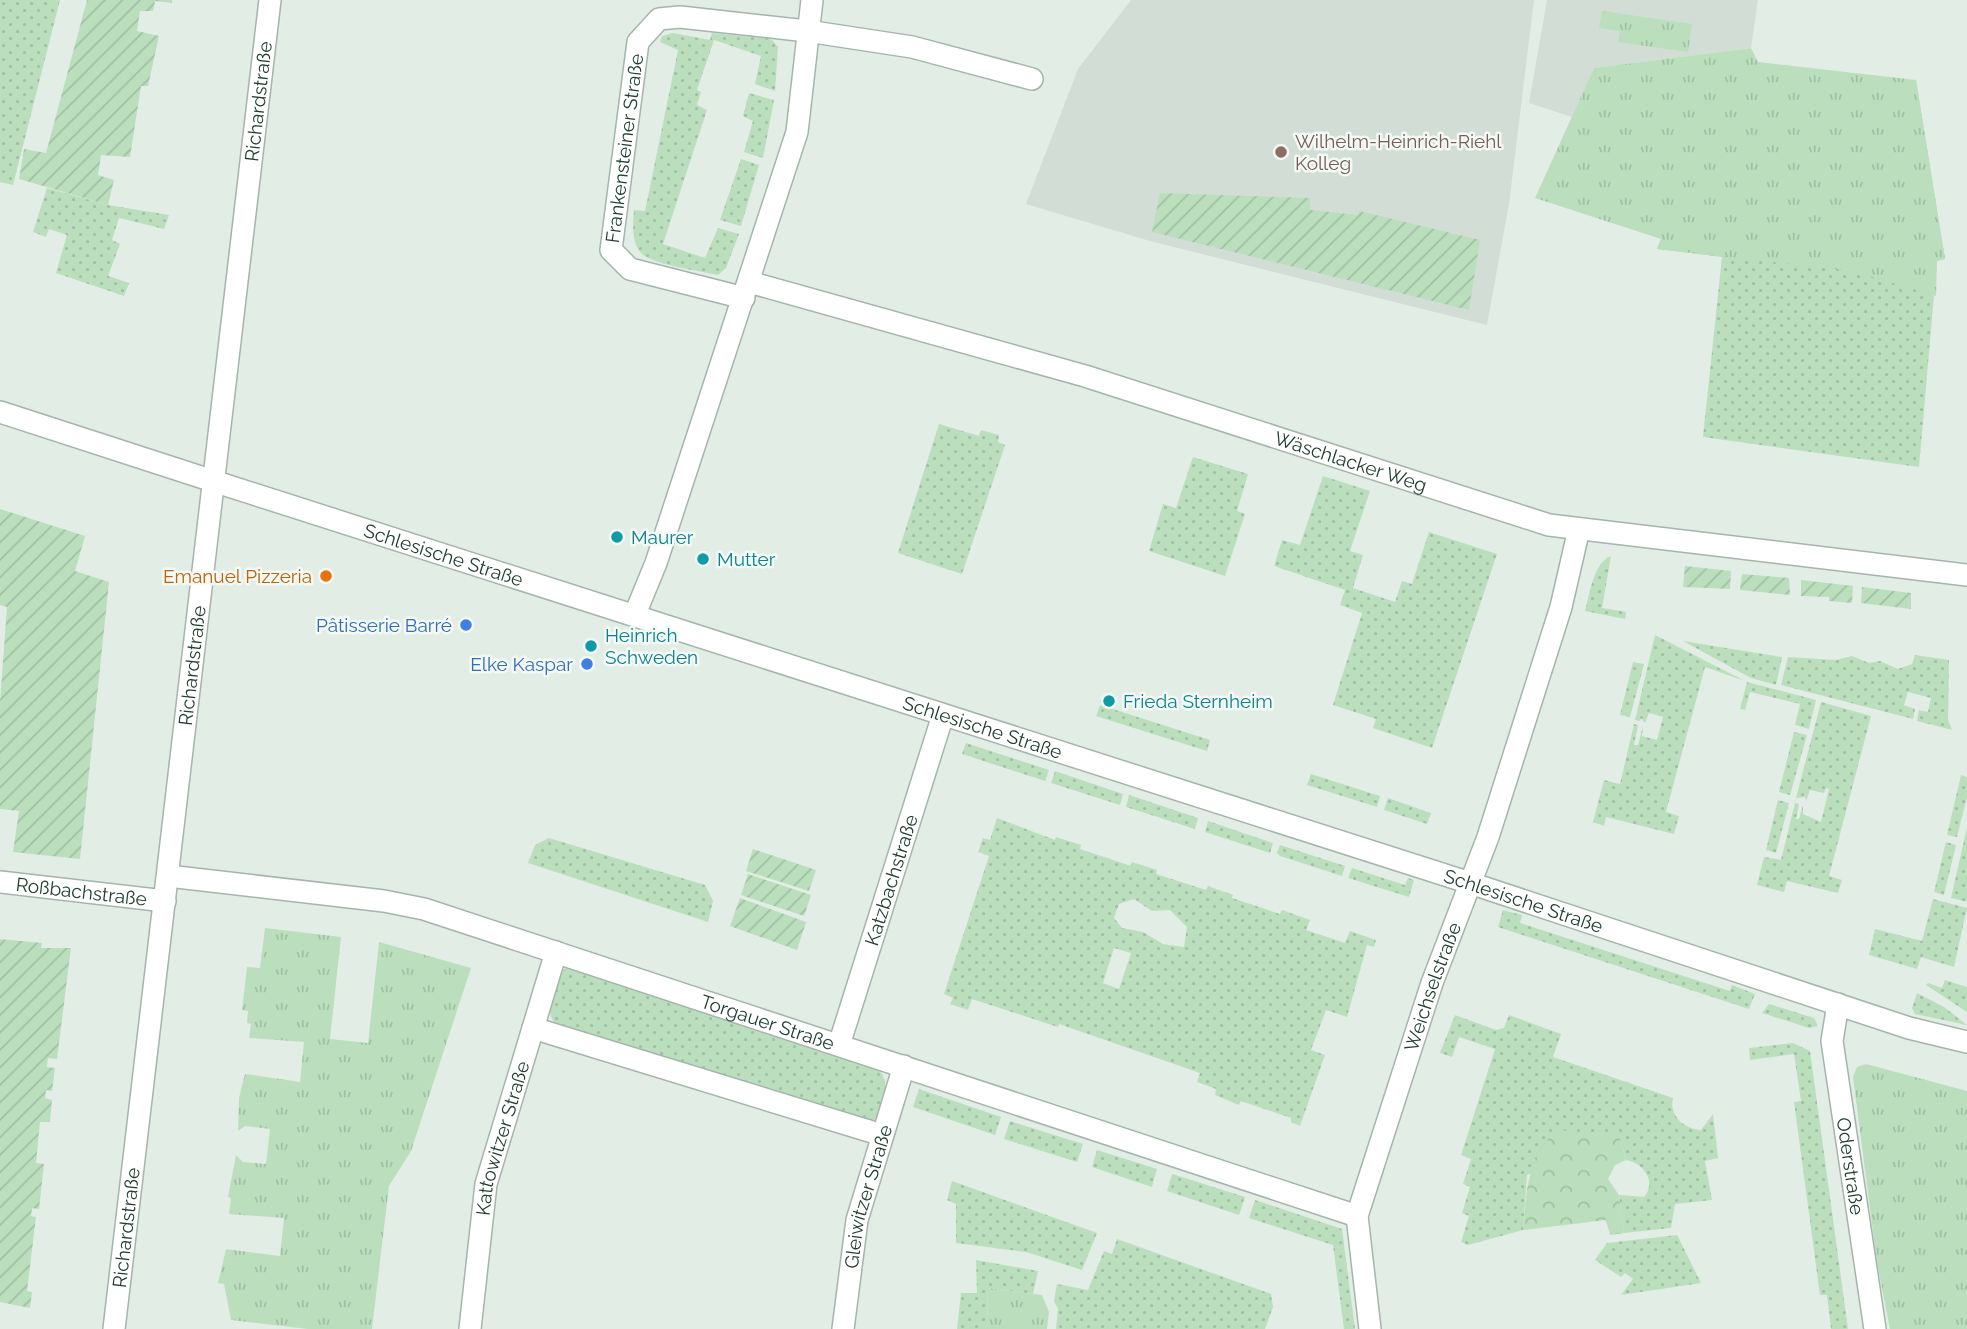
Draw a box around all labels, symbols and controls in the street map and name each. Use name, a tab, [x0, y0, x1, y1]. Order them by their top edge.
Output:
street label: Richardstraße	[240, 40, 276, 163]
street label: Frankensteiner Straße	[601, 52, 647, 244]
place label: Wilhelm-Heinrich-Riehl Kolleg	[1295, 130, 1502, 174]
marker: Wilhelm-Heinrich-Riehl Kolleg	[1273, 144, 1289, 160]
street label: Wäschlacker Weg	[1272, 427, 1430, 496]
street label: Schlesische Straße	[361, 519, 526, 590]
place label: Maurer	[631, 526, 694, 548]
marker: Maurer	[609, 529, 625, 545]
place label: Mutter	[717, 548, 776, 570]
marker: Mutter	[695, 551, 711, 567]
place label: Emanuel Pizzeria	[163, 565, 312, 587]
marker: Emanuel Pizzeria	[318, 568, 334, 584]
street label: Richardstraße	[174, 604, 210, 727]
place label: Pâtisserie Barré	[316, 614, 452, 636]
marker: Pâtisserie Barré	[458, 617, 474, 633]
place label: Heinrich Schweden	[605, 624, 698, 668]
marker: Heinrich Schweden	[583, 638, 599, 654]
place label: Elke Kaspar	[470, 653, 573, 675]
marker: Elke Kaspar	[579, 656, 595, 672]
place label: Frieda Sternheim	[1123, 690, 1273, 712]
street label: Schlesische Straße	[900, 691, 1065, 763]
marker: Frieda Sternheim	[1101, 693, 1117, 709]
street label: Katzbachstraße	[860, 812, 922, 948]
street label: Schlesische Straße	[1441, 864, 1606, 937]
street label: Roßbachstraße	[15, 873, 148, 910]
street label: Weichselstraße	[1400, 919, 1465, 1054]
street label: Torgauer Straße	[698, 990, 837, 1054]
street label: Kattowitzer Straße	[472, 1058, 534, 1217]
street label: Oderstraße	[1833, 1116, 1869, 1216]
street label: Gleiwitzer Straße	[840, 1122, 896, 1270]
street label: Richardstraße	[108, 1166, 144, 1289]

